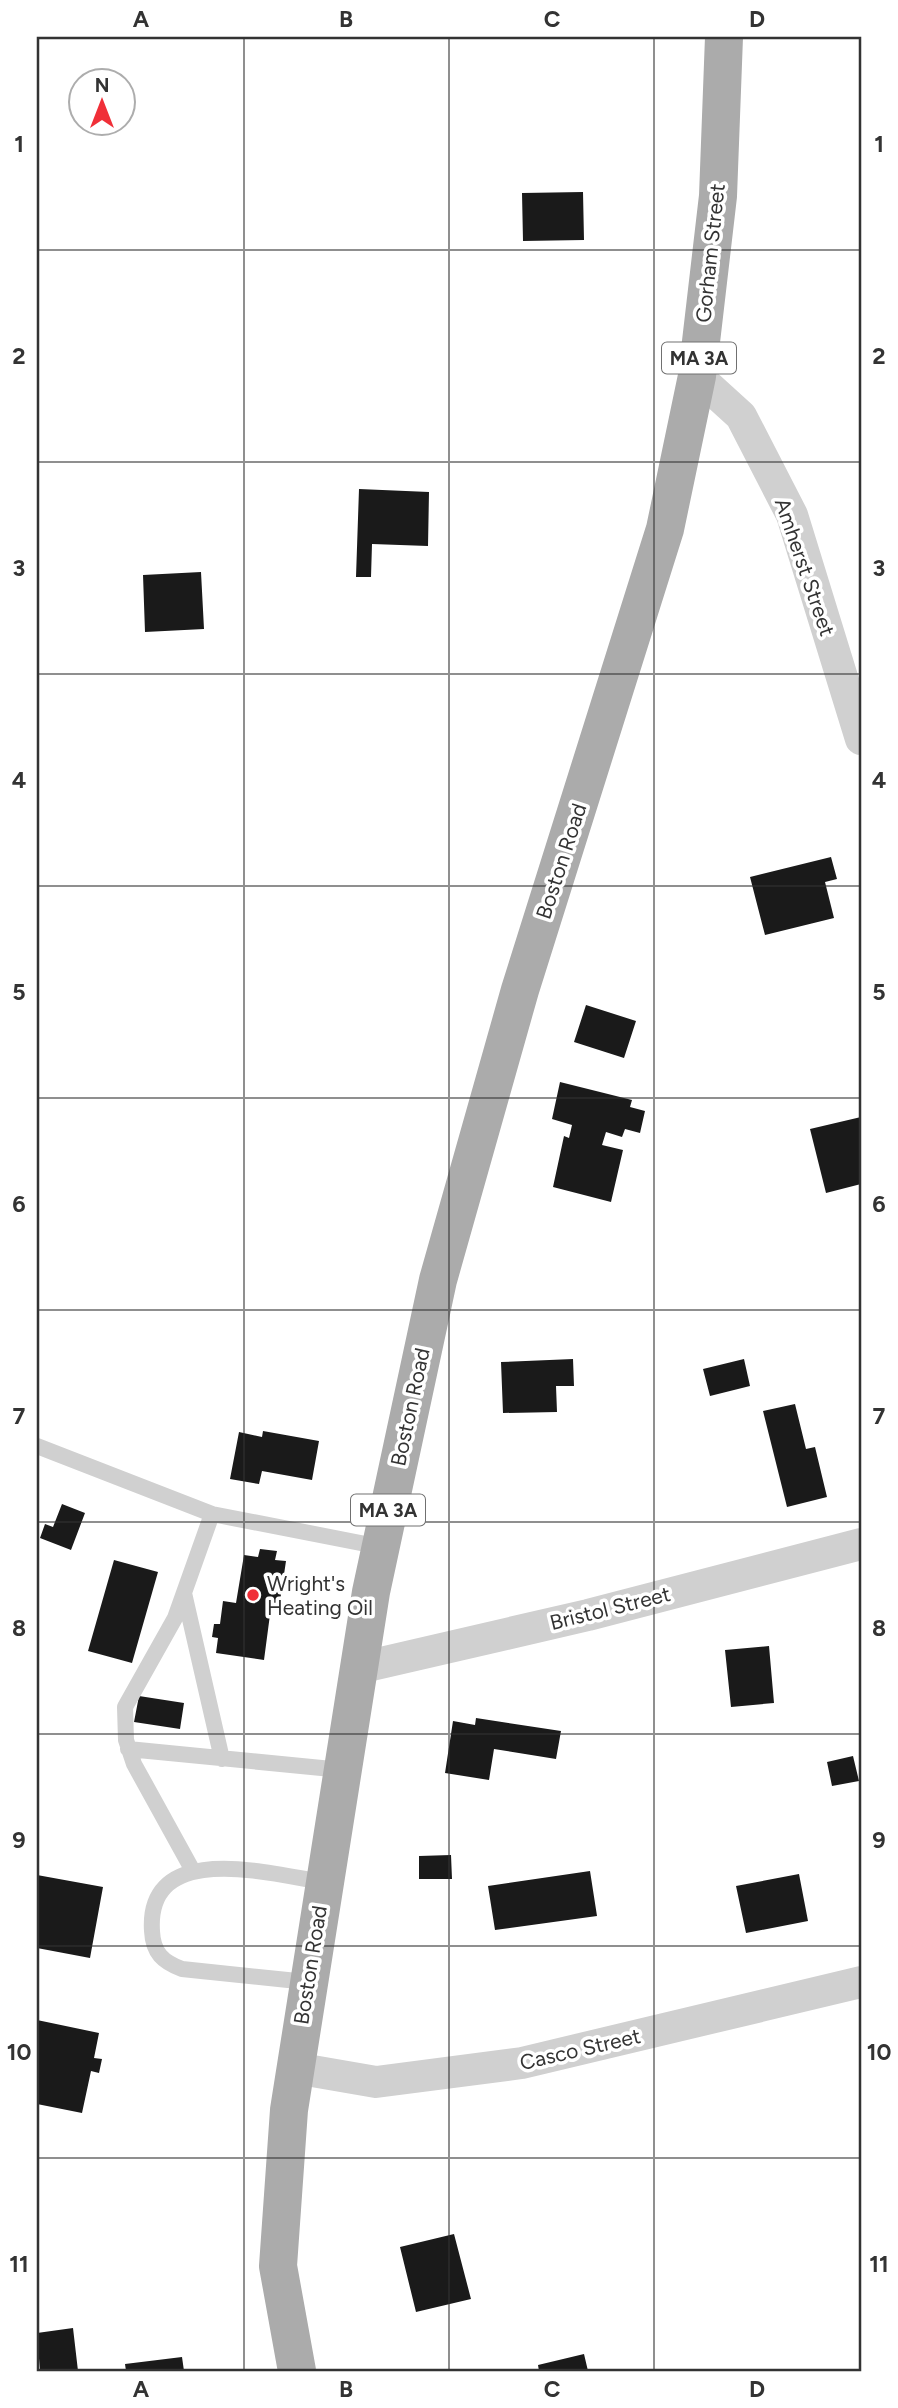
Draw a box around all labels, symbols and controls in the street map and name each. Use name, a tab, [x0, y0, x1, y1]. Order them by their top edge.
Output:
text: A	[133, 5, 150, 33]
text: B	[339, 5, 353, 33]
text: C	[544, 5, 561, 33]
text: D	[749, 5, 765, 33]
north arrow	[66, 66, 136, 136]
text: N	[95, 74, 109, 97]
text: 1	[14, 130, 24, 158]
text: 1	[874, 130, 884, 158]
street label: Gorham Street	[690, 182, 730, 324]
text: 2	[12, 342, 26, 370]
road number: MA 3A	[662, 342, 736, 374]
text: 2	[872, 342, 886, 370]
street label: Amherst Street	[770, 495, 840, 639]
text: 3	[13, 554, 25, 582]
text: 3	[873, 554, 885, 582]
text: 4	[12, 766, 26, 794]
text: 4	[872, 766, 886, 794]
street label: Boston Road	[531, 800, 591, 922]
text: 5	[12, 978, 26, 1006]
text: 5	[872, 978, 886, 1006]
text: 6	[12, 1190, 26, 1218]
text: 6	[872, 1190, 886, 1218]
street label: Boston Road	[385, 1346, 435, 1468]
text: 7	[13, 1402, 26, 1430]
text: 7	[873, 1402, 886, 1430]
road number: MA 3A	[351, 1494, 425, 1526]
place label: Wright's Heating Oil	[267, 1571, 373, 1620]
street label: Bristol Street	[547, 1581, 673, 1635]
marker: Wright's Heating Oil	[245, 1587, 261, 1603]
text: 8	[12, 1614, 26, 1642]
text: 8	[872, 1614, 886, 1642]
text: 9	[12, 1826, 26, 1854]
text: 9	[872, 1826, 886, 1854]
street label: Boston Road	[288, 1904, 332, 2026]
street label: Casco Street	[517, 2023, 643, 2075]
text: 10	[7, 2038, 31, 2066]
text: 10	[867, 2038, 891, 2066]
text: 11	[9, 2250, 29, 2278]
text: 11	[869, 2250, 889, 2278]
text: A	[133, 2375, 150, 2403]
text: B	[339, 2375, 353, 2403]
text: C	[544, 2375, 561, 2403]
text: D	[749, 2375, 765, 2403]

